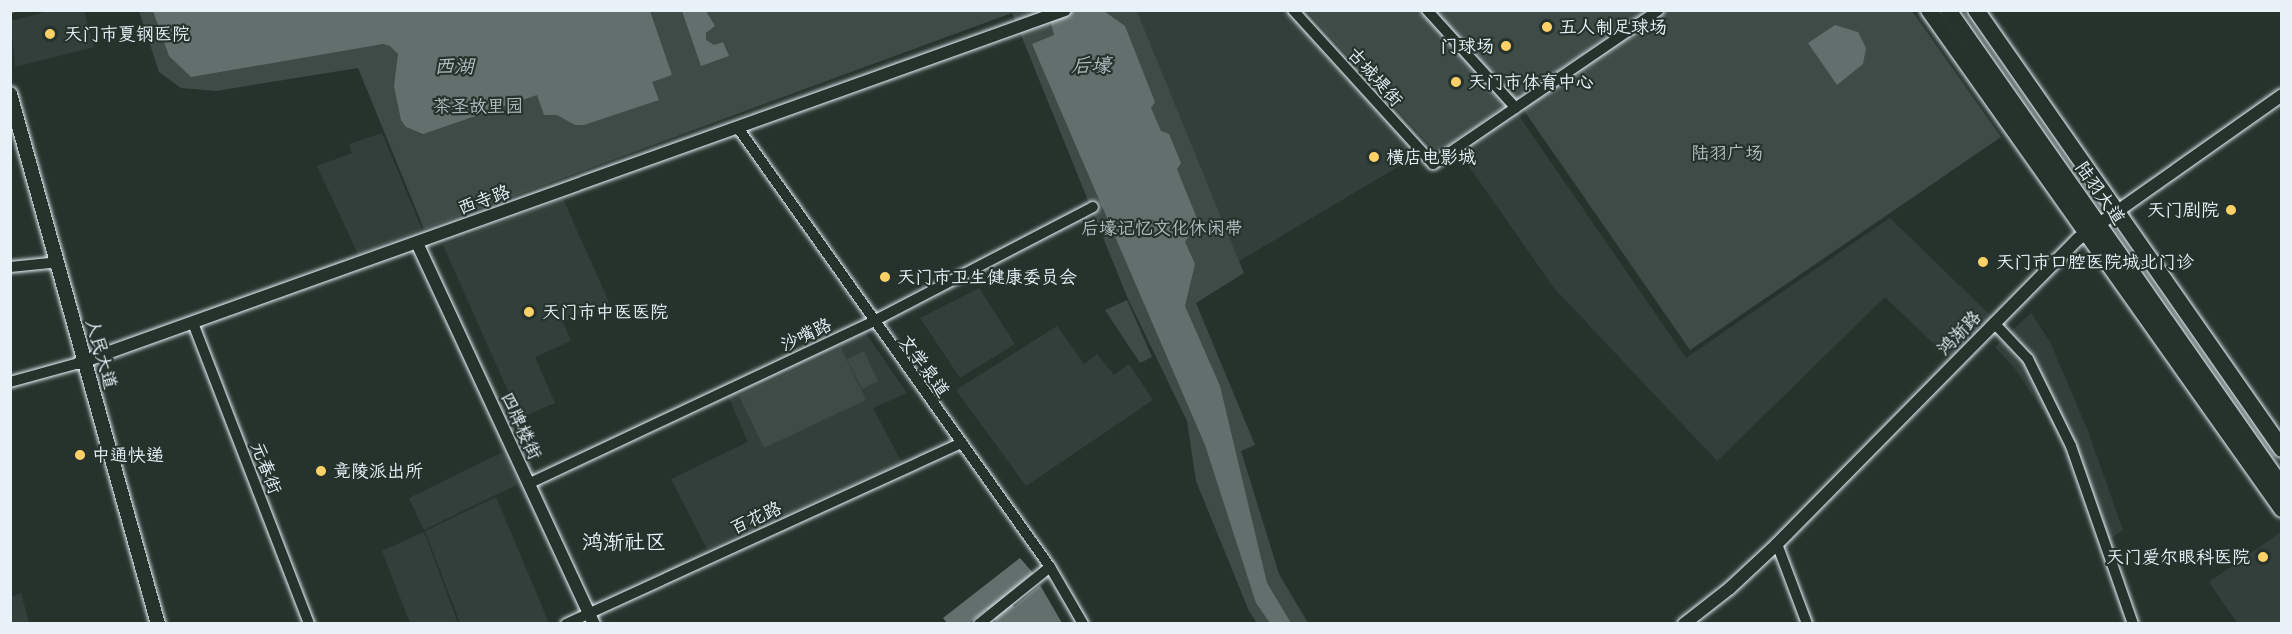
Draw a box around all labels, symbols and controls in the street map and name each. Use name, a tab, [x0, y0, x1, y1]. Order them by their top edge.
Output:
place label: 五人制足球场	[1559, 16, 1667, 38]
marker: 五人制足球场	[1540, 20, 1554, 34]
place label: 天门市夏钢医院	[64, 23, 190, 45]
marker: 天门市夏钢医院	[41, 25, 59, 43]
place label: 门球场	[1440, 35, 1494, 57]
marker: 门球场	[1499, 39, 1513, 53]
street label: 古城堤街	[1343, 43, 1407, 111]
water label: 后壕	[1071, 52, 1111, 76]
water label: 西湖	[434, 53, 474, 77]
place label: 天门市体育中心	[1468, 71, 1594, 93]
marker: 天门市体育中心	[1449, 75, 1463, 89]
park label: 茶圣故里园	[433, 95, 523, 117]
park label: 陆羽广场	[1691, 142, 1763, 164]
place label: 横店电影城	[1386, 146, 1476, 168]
marker: 横店电影城	[1367, 150, 1381, 164]
street label: 陆羽大道	[2071, 157, 2129, 229]
street label: 西寺路	[455, 181, 513, 219]
place label: 天门剧院	[2147, 199, 2219, 221]
marker: 天门剧院	[2224, 203, 2238, 217]
park label: 后壕记忆文化休闲带	[1081, 217, 1243, 239]
place label: 天门市口腔医院城北门诊	[1996, 251, 2194, 273]
marker: 天门市口腔医院城北门诊	[1974, 253, 1992, 271]
place label: 天门市卫生健康委员会	[897, 266, 1077, 288]
marker: 天门市卫生健康委员会	[878, 270, 892, 284]
place label: 天门市中医医院	[542, 301, 668, 323]
marker: 天门市中医医院	[520, 303, 538, 321]
street label: 鸿渐路	[1932, 306, 1986, 360]
street label: 沙嘴路	[777, 314, 835, 356]
street label: 人民大道	[81, 316, 121, 392]
street label: 文学泉道	[894, 331, 954, 401]
street label: 四牌楼街	[496, 389, 546, 463]
street label: 元春街	[246, 439, 286, 497]
place label: 中通快递	[92, 444, 164, 466]
marker: 中通快递	[73, 448, 87, 462]
place label: 竟陵派出所	[333, 460, 423, 482]
marker: 竟陵派出所	[314, 464, 328, 478]
street label: 百花路	[727, 497, 785, 539]
district label: 鸿渐社区	[582, 529, 666, 555]
place label: 天门爱尔眼科医院	[2106, 546, 2250, 568]
marker: 天门爱尔眼科医院	[2254, 548, 2272, 566]

